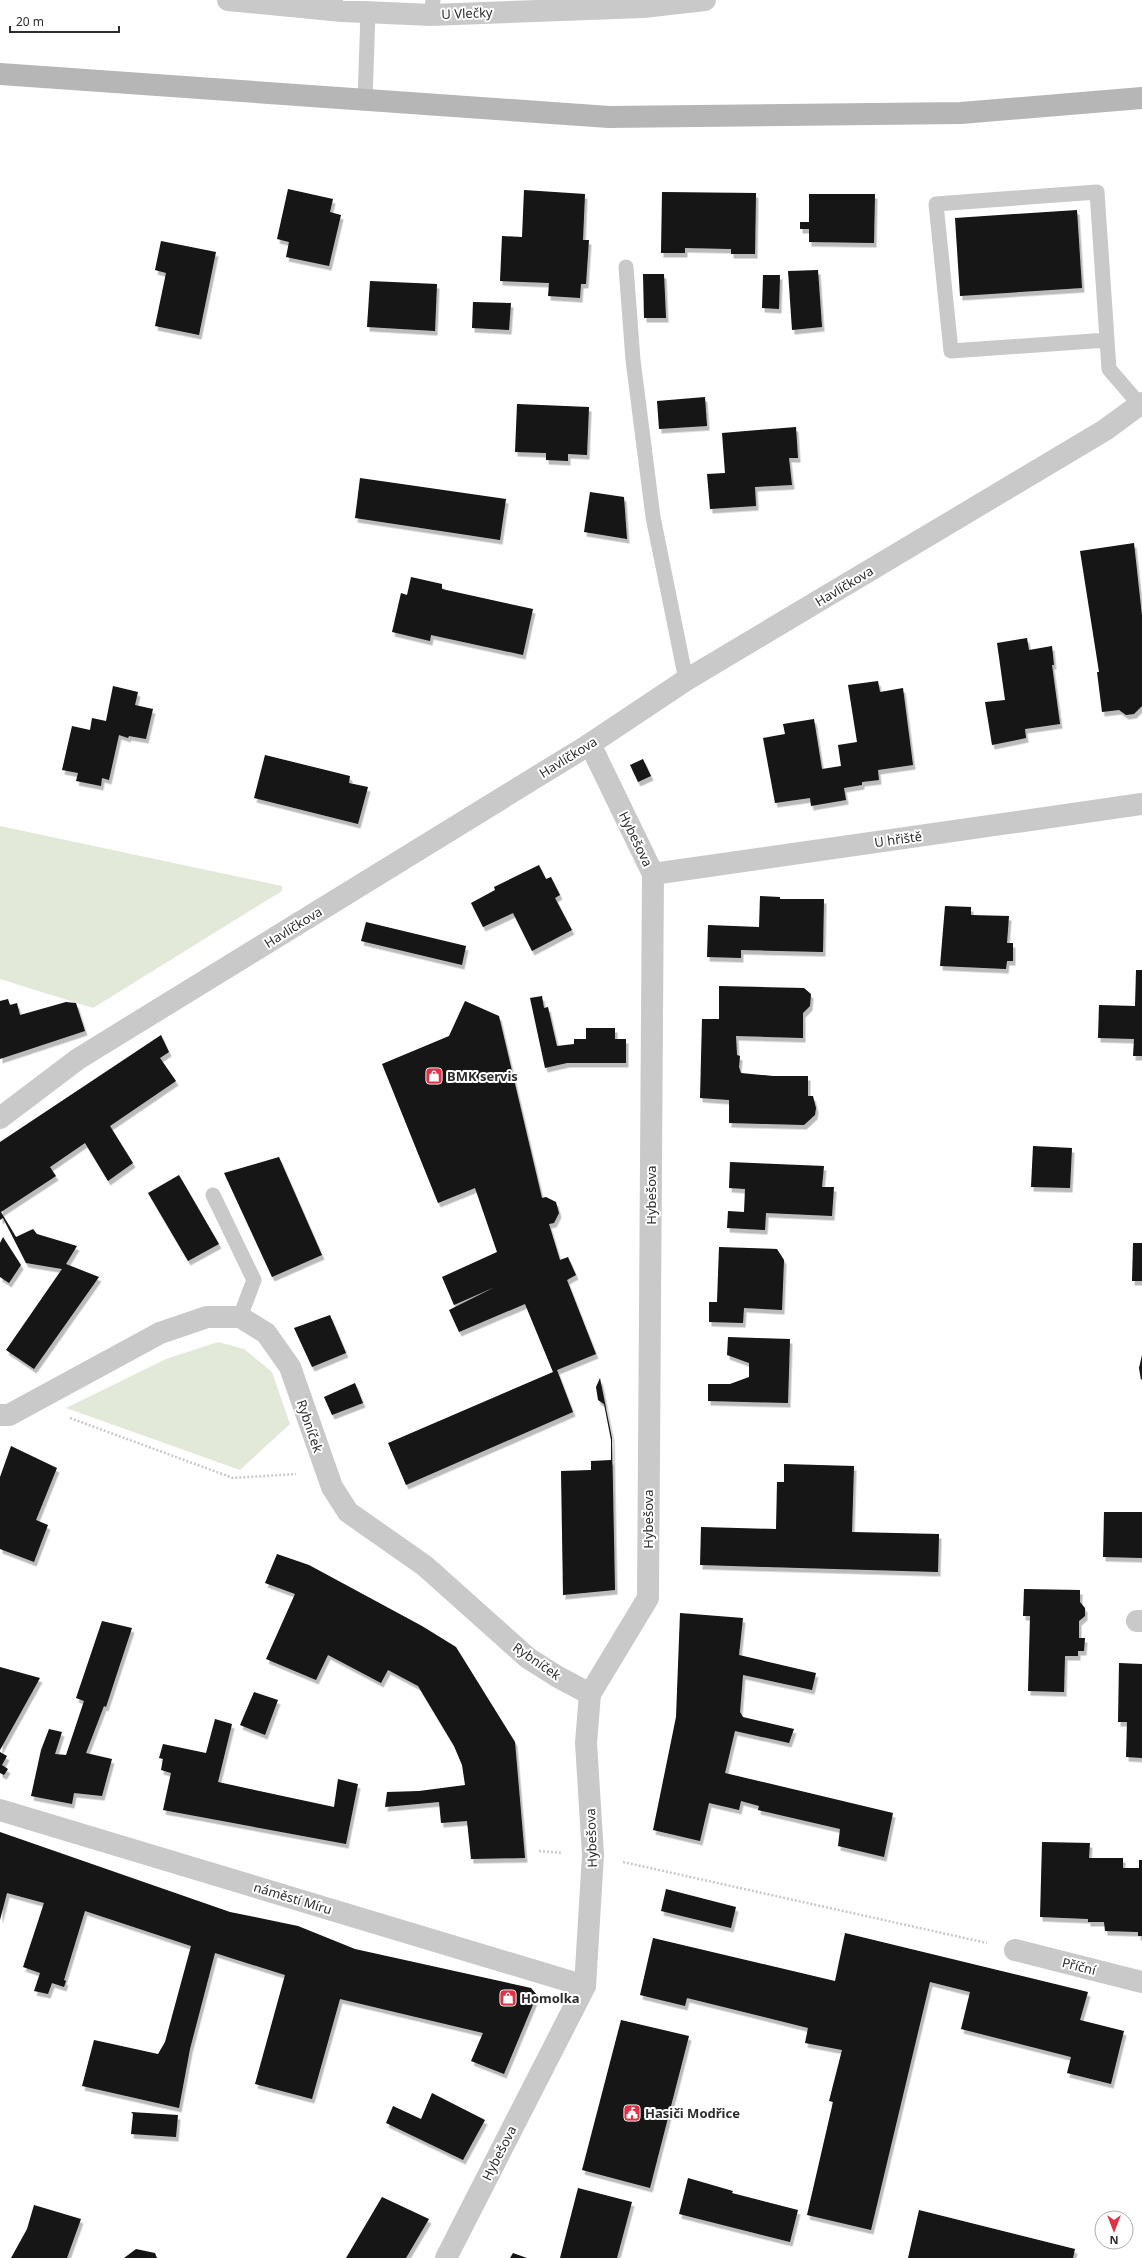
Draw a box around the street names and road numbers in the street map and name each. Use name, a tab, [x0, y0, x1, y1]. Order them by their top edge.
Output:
street label: U Vlečky	[441, 3, 493, 23]
street label: Havlíčkova	[812, 562, 876, 610]
street label: Havlíčkova	[536, 732, 600, 782]
street label: Hybešova	[615, 808, 657, 870]
street label: U hřiště	[873, 827, 923, 851]
street label: Havlíčkova	[261, 902, 325, 952]
street label: Hybešova	[642, 1165, 660, 1225]
street label: Rybníček	[293, 1397, 327, 1455]
street label: Hybešova	[639, 1489, 657, 1549]
street label: Rybníček	[509, 1638, 565, 1684]
street label: Hybešova	[581, 1808, 601, 1868]
street label: náměstí Míru	[252, 1878, 334, 1918]
street label: Příční	[1060, 1953, 1098, 1979]
street label: Hybešova	[478, 2122, 520, 2184]

